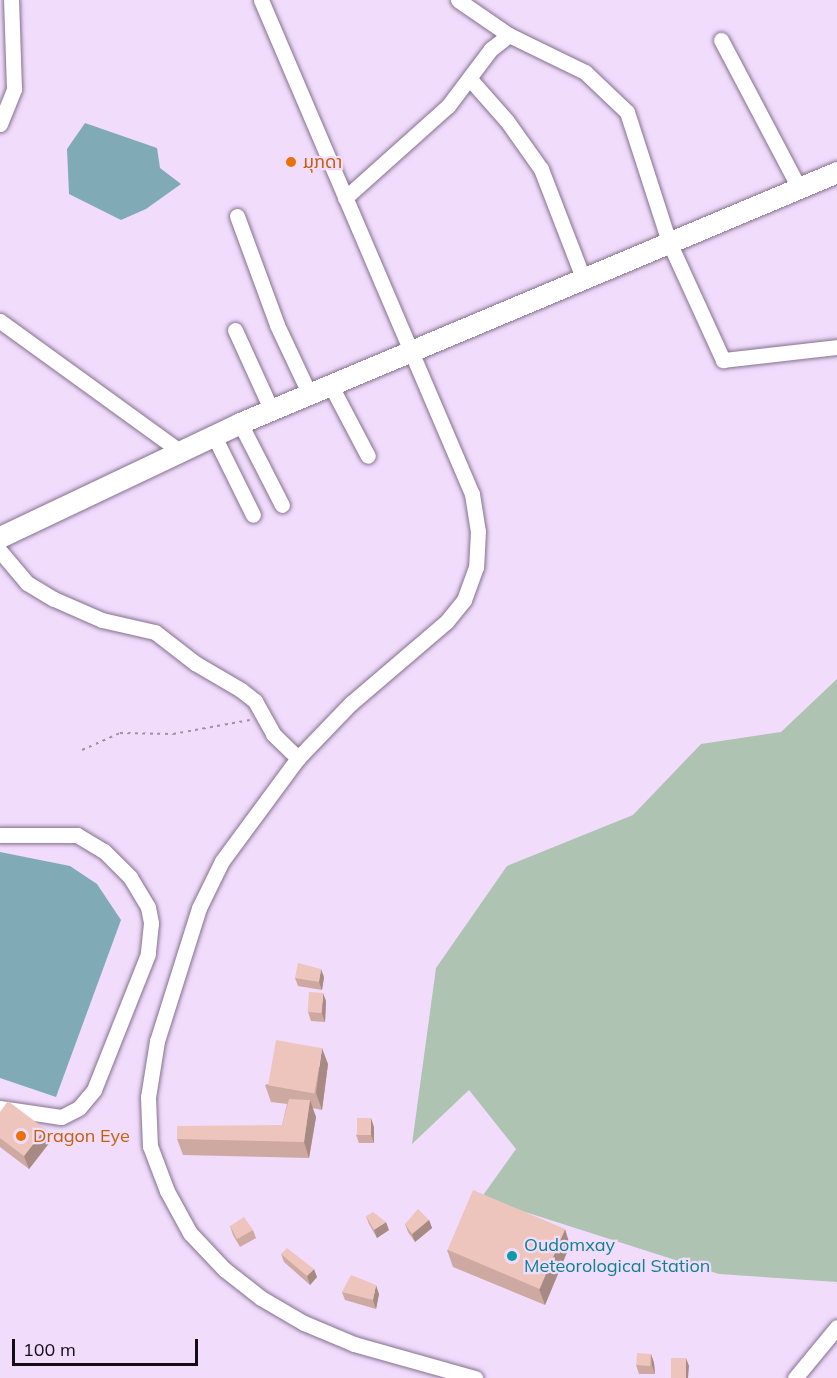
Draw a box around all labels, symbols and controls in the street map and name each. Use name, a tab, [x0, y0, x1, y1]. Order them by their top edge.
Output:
place label: ມຸກດາ	[303, 151, 342, 173]
marker: ມຸກດາ	[284, 155, 298, 169]
place label: Dragon Eye	[33, 1125, 130, 1147]
marker: Dragon Eye	[14, 1129, 28, 1143]
place label: Oudomxay Meteorological Station	[524, 1235, 710, 1278]
marker: Oudomxay Meteorological Station	[505, 1249, 519, 1263]
scale bar	[15, 1327, 201, 1365]
text: 100 m	[23, 1338, 76, 1361]

